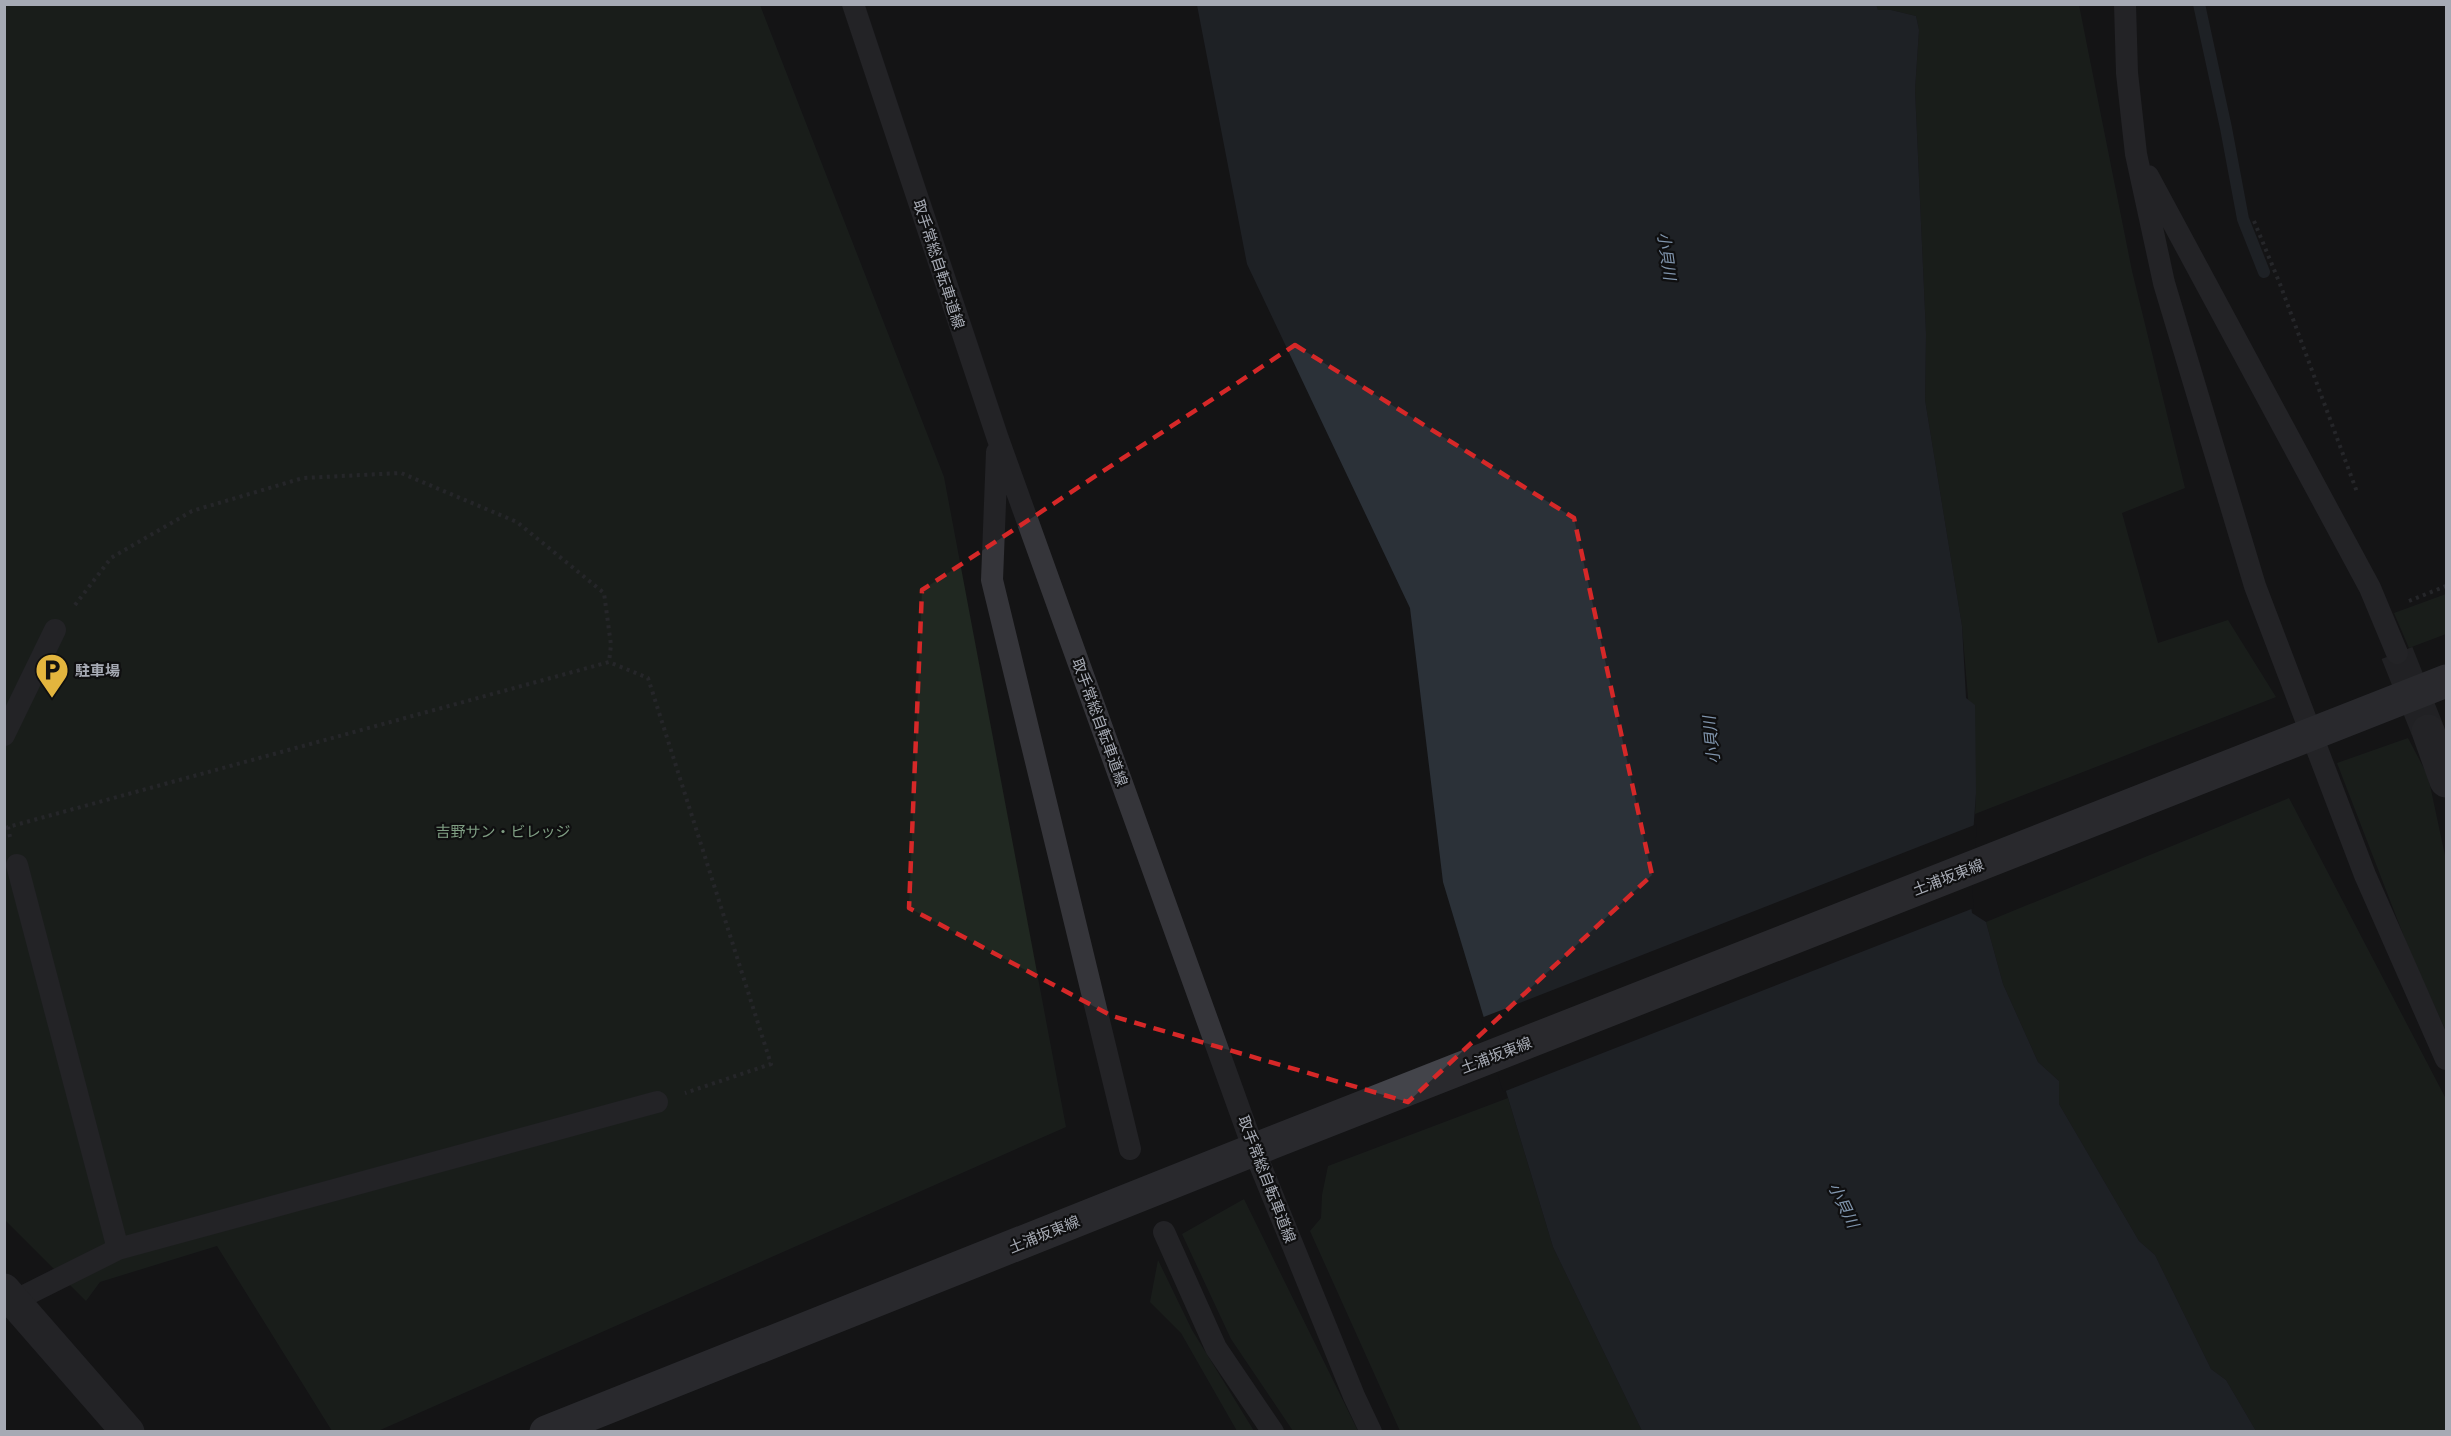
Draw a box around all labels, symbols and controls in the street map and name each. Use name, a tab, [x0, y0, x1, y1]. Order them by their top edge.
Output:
street label: 取手常総自転車道線	[909, 197, 969, 331]
water label: 小貝川	[1654, 231, 1681, 283]
parking icon: 駐車場	[34, 652, 70, 699]
street label: 取手常総自転車道線	[1068, 655, 1132, 789]
place label: 駐車場	[75, 661, 120, 680]
water label: 小貝川	[1698, 713, 1723, 765]
park label: 吉野サン・ビレッジ	[435, 822, 571, 841]
street label: 土浦坂東線	[1910, 855, 1986, 899]
street label: 土浦坂東線	[1458, 1033, 1534, 1077]
street label: 取手常総自転車道線	[1234, 1113, 1300, 1245]
water label: 小貝川	[1824, 1179, 1864, 1233]
street label: 土浦坂東線	[1006, 1211, 1082, 1257]

